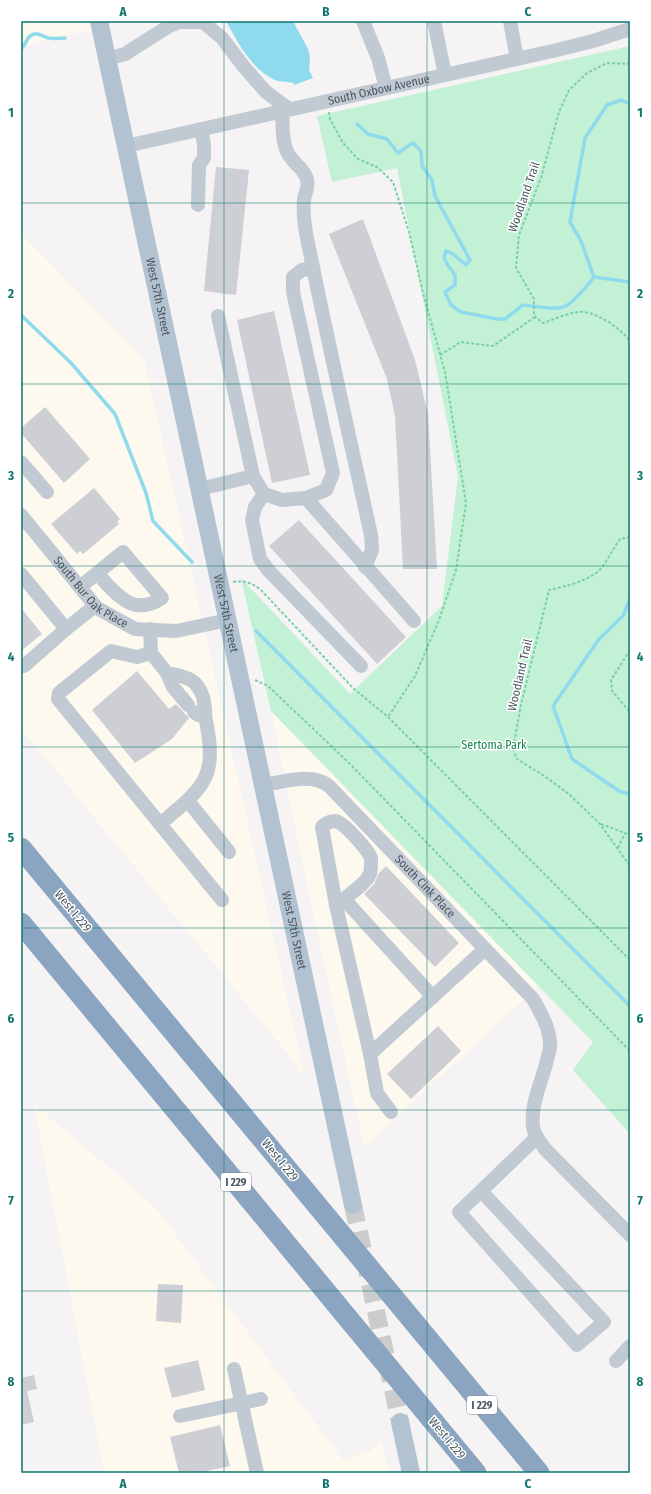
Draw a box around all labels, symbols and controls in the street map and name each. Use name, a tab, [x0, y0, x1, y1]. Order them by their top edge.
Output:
text: A	[118, 4, 127, 19]
text: B	[322, 4, 330, 19]
text: C	[525, 4, 532, 19]
street label: South Oxbow Avenue	[327, 72, 431, 108]
text: 1	[8, 105, 14, 120]
text: 1	[637, 105, 643, 120]
street label: Woodland Trail	[505, 160, 543, 234]
street label: West 57th Street	[143, 256, 173, 337]
text: 2	[7, 286, 14, 301]
text: 2	[636, 286, 643, 301]
text: 3	[7, 468, 14, 483]
text: 3	[636, 468, 643, 483]
street label: South Bur Oak Place	[51, 553, 131, 631]
street label: West 57th Street	[211, 573, 241, 654]
street label: Woodland Trail	[505, 638, 535, 712]
text: 4	[8, 649, 15, 664]
text: 4	[637, 649, 644, 664]
park label: Sertoma Park	[461, 738, 527, 752]
text: 5	[8, 830, 14, 845]
text: 5	[637, 830, 643, 845]
street label: South Cink Place	[392, 852, 458, 921]
street label: West I-229	[52, 887, 94, 935]
street label: West 57th Street	[279, 890, 309, 971]
text: 6	[8, 1011, 15, 1026]
text: 6	[637, 1011, 644, 1026]
street label: West I-229	[259, 1136, 301, 1184]
road number: I 229	[221, 1173, 251, 1191]
text: 7	[8, 1193, 14, 1208]
text: 7	[637, 1193, 643, 1208]
text: 8	[8, 1374, 15, 1389]
text: 8	[637, 1374, 644, 1389]
road number: I 229	[467, 1396, 497, 1414]
street label: West I-229	[426, 1414, 468, 1462]
text: A	[118, 1476, 127, 1491]
text: B	[322, 1476, 330, 1491]
text: C	[525, 1476, 532, 1491]

